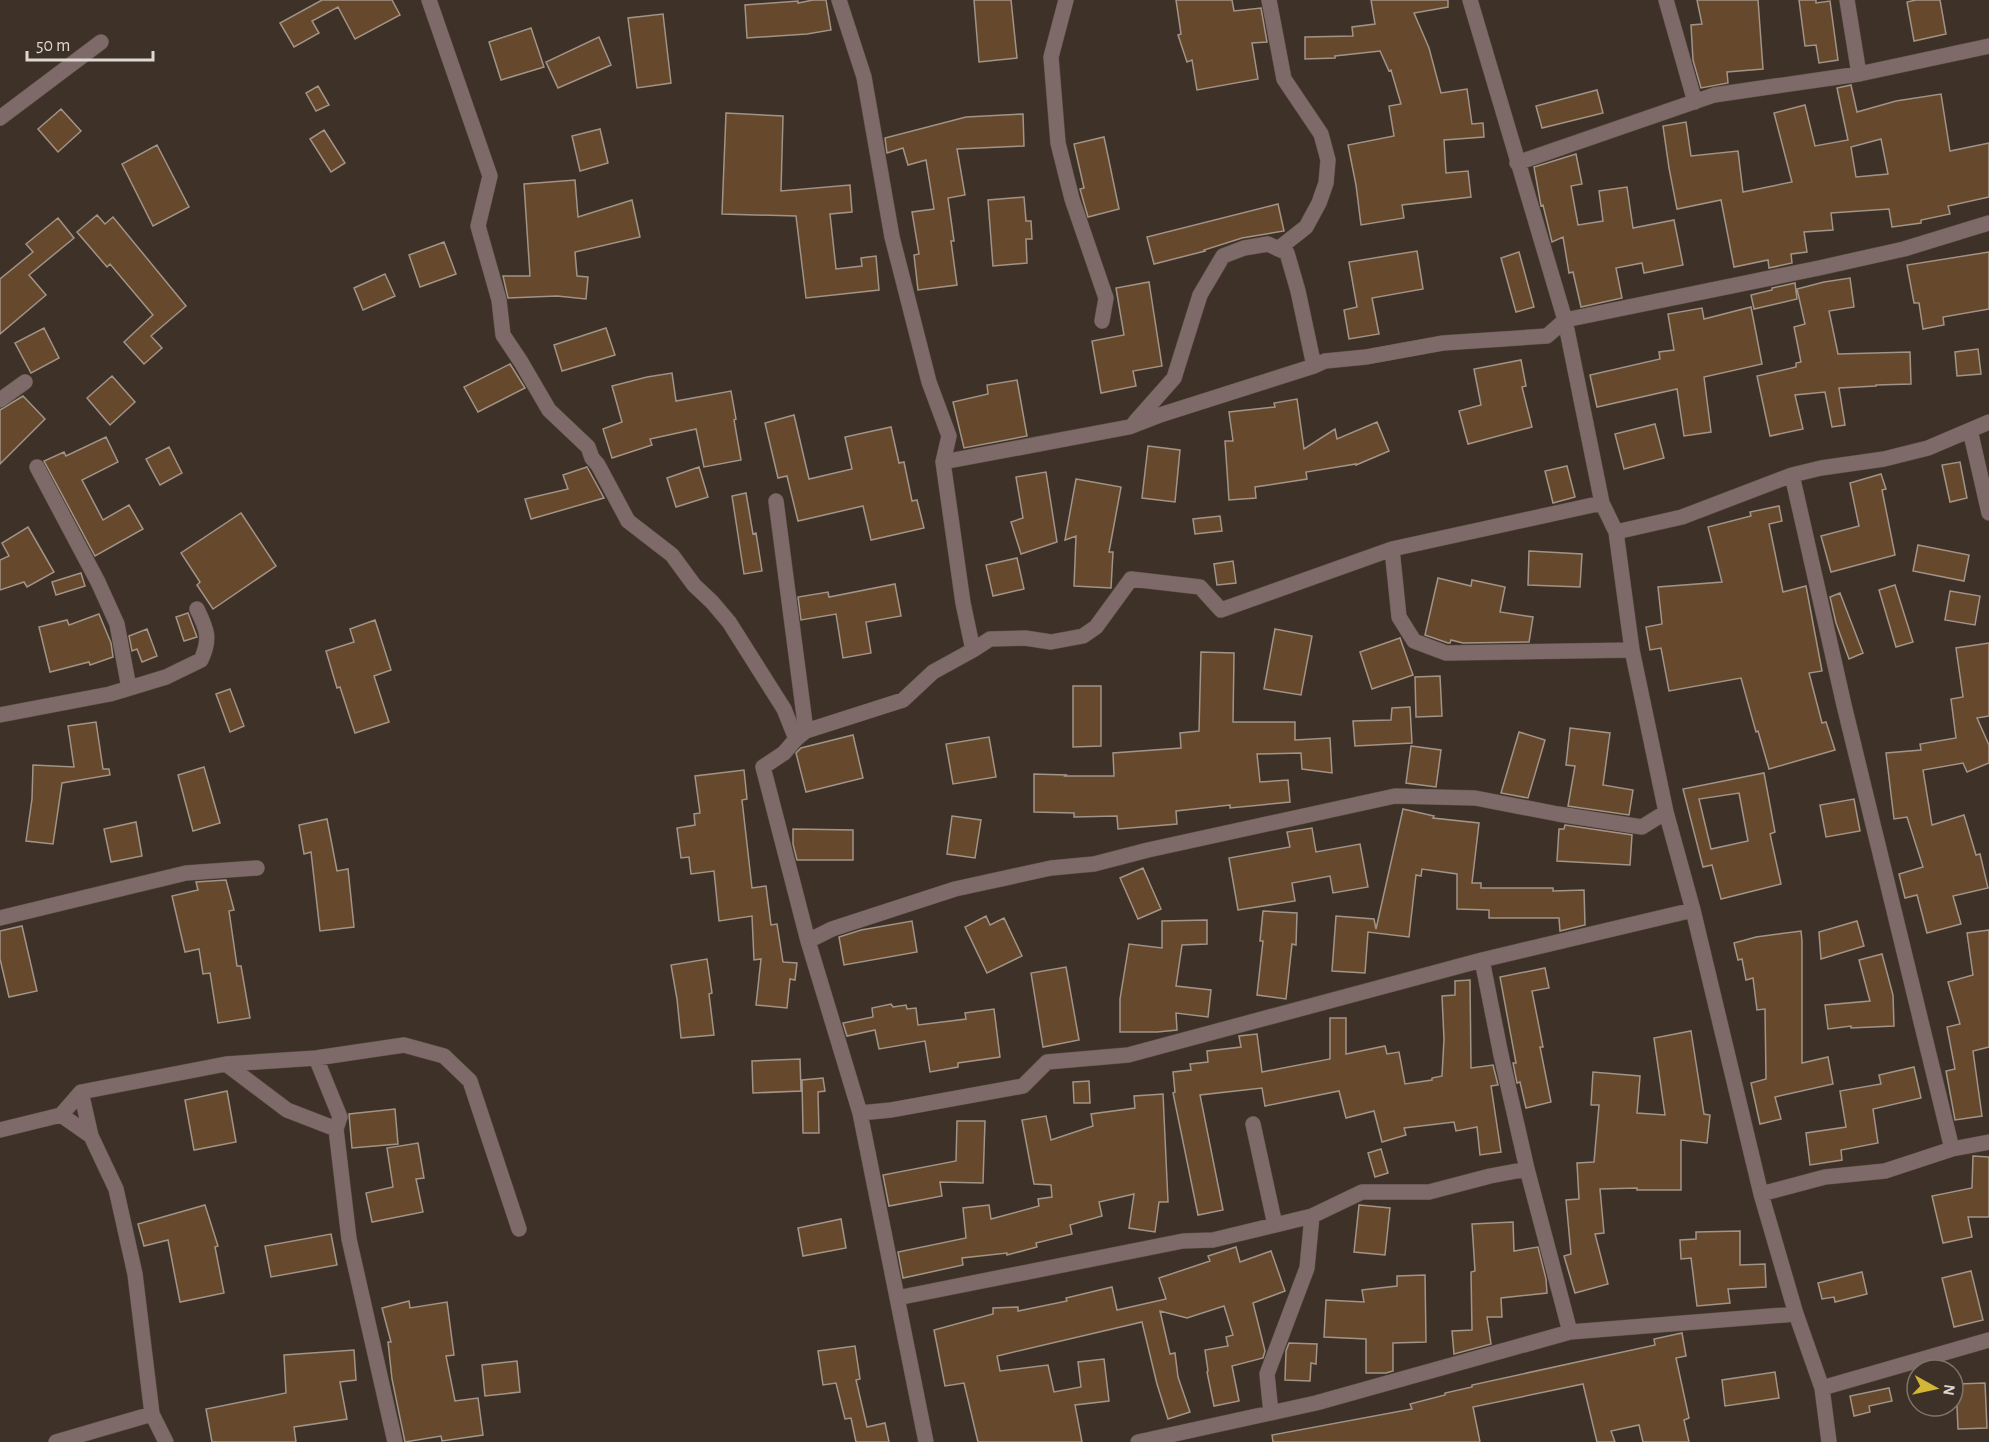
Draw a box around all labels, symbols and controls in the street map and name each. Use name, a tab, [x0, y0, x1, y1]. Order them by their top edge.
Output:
scale bar	[27, 24, 153, 62]
text: 50 m	[36, 37, 70, 55]
north arrow	[1905, 1358, 1965, 1418]
text: N	[1940, 1383, 1958, 1397]

